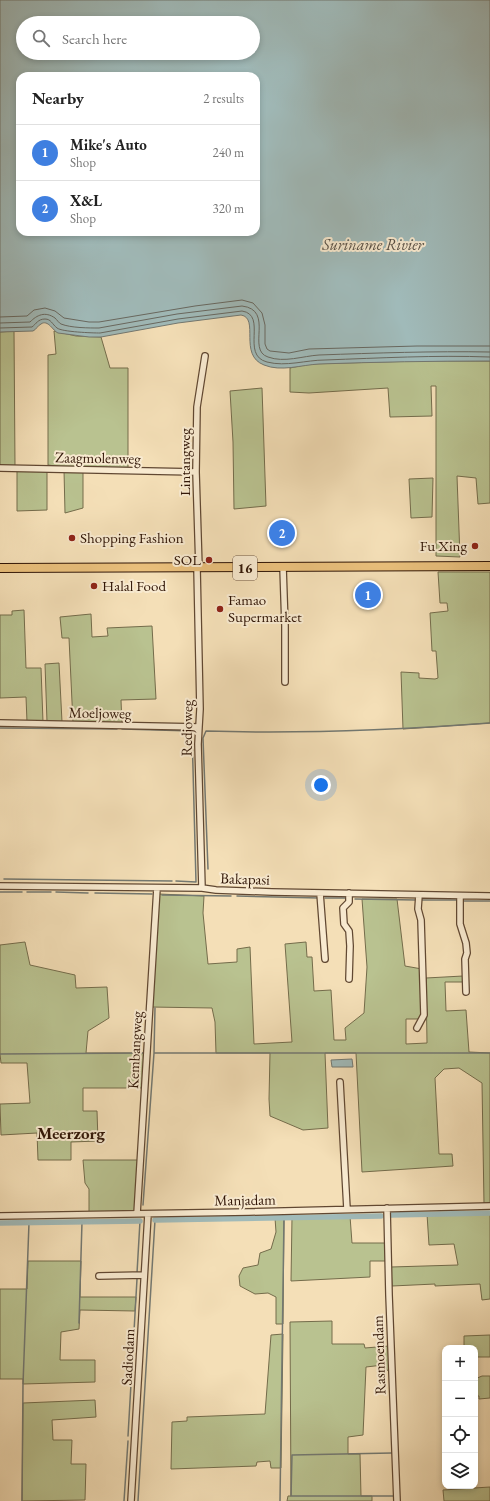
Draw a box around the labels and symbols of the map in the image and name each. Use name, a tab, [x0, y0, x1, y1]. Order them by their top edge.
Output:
water label: Suriname Rivier	[321, 234, 425, 255]
street label: Lintangweg	[175, 428, 194, 496]
street label: Zaagmolenweg	[55, 447, 141, 468]
pin: 2	[269, 518, 295, 548]
place label: Shopping Fashion	[80, 528, 184, 547]
marker: Shopping Fashion	[67, 533, 77, 543]
place label: Fu Xing	[420, 536, 467, 555]
marker: Fu Xing	[470, 541, 480, 551]
place label: SOL	[174, 550, 201, 569]
marker: SOL	[204, 555, 214, 565]
road number: 16	[233, 556, 257, 580]
place label: Halal Food	[102, 576, 166, 595]
pin: 1	[355, 580, 381, 610]
marker: Halal Food	[89, 581, 99, 591]
place label: Famao Supermarket	[228, 590, 302, 626]
marker: Famao Supermarket	[215, 604, 225, 614]
street label: Redjoweg	[177, 699, 197, 757]
street label: Moeljoweg	[68, 702, 132, 723]
your location	[311, 775, 331, 795]
street label: Bakapasi	[220, 868, 271, 889]
street label: Kembangweg	[123, 1010, 146, 1089]
district label: Meerzorg	[37, 1122, 105, 1144]
street label: Manjadam	[214, 1189, 276, 1210]
street label: Rasmoendam	[368, 1315, 389, 1395]
street label: Sadiodam	[117, 1328, 138, 1386]

